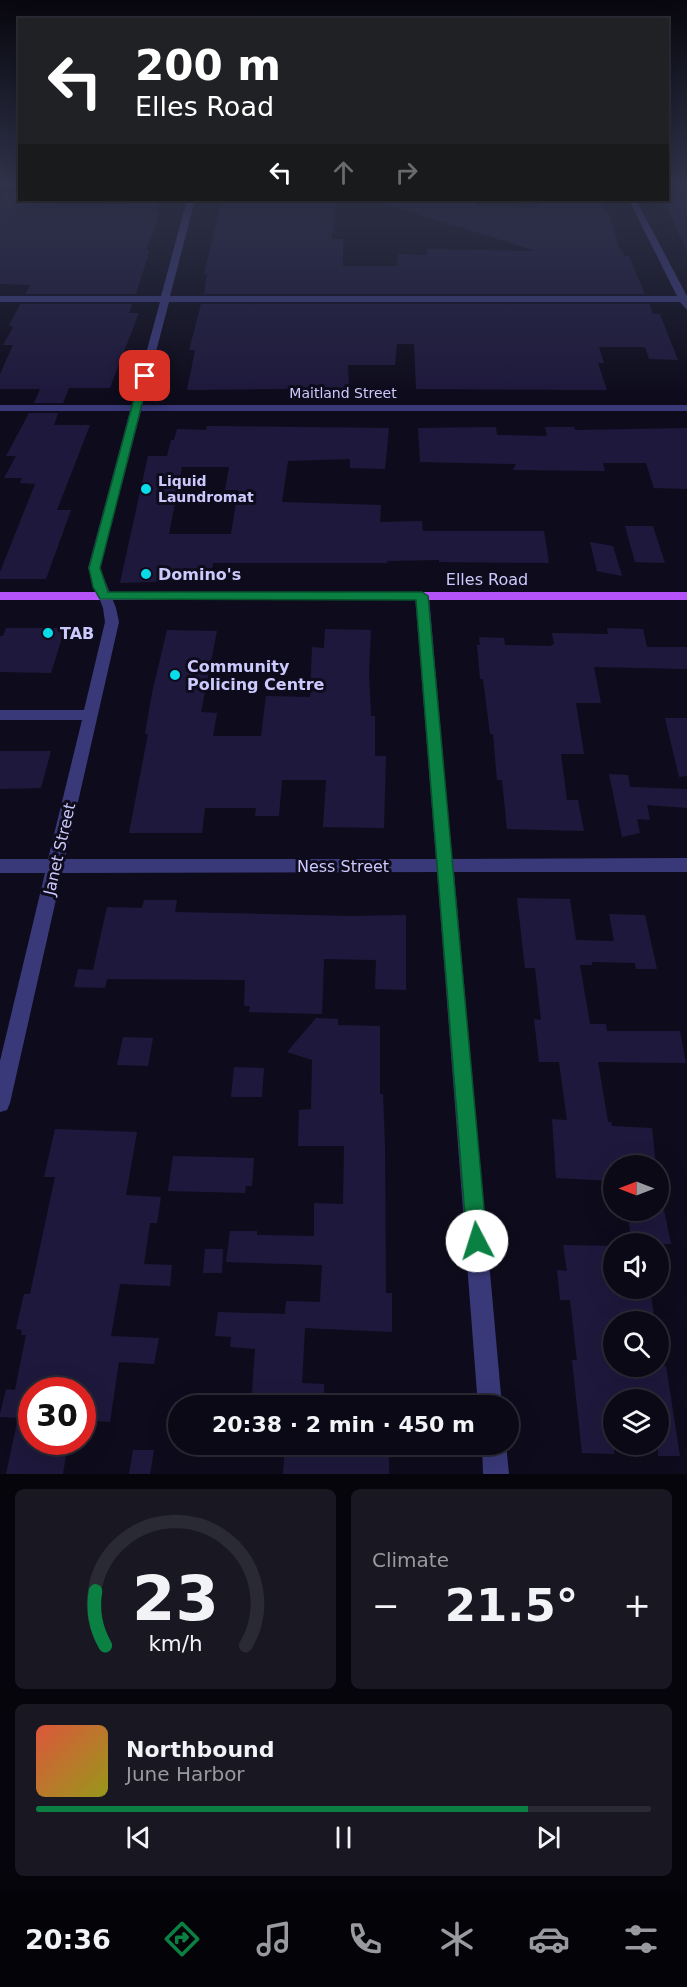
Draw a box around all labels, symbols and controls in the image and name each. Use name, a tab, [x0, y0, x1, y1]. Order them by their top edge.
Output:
text: 200 m	[135, 41, 281, 90]
icon: left	[36, 42, 114, 120]
text: Elles Road	[135, 91, 274, 122]
icon: left	[264, 156, 297, 189]
icon: ahead	[327, 156, 360, 189]
icon: right	[390, 156, 423, 189]
pin	[119, 350, 170, 401]
icon: arrive	[128, 359, 161, 392]
street label: Maitland Street	[289, 385, 397, 401]
place label: Liquid Laundromat	[158, 473, 254, 505]
marker: Liquid Laundromat	[139, 482, 153, 496]
place label: Domino's	[158, 565, 241, 584]
marker: Domino's	[139, 567, 153, 581]
street label: Elles Road	[446, 570, 528, 589]
place label: TAB	[60, 624, 94, 643]
marker: TAB	[41, 626, 55, 640]
place label: Community Policing Centre	[187, 657, 325, 694]
marker: Community Policing Centre	[168, 668, 182, 682]
street label: Janet Street	[39, 801, 79, 898]
street label: Ness Street	[297, 857, 389, 876]
north arrow	[603, 1155, 669, 1221]
map controls	[603, 1155, 669, 1455]
position arrow	[445, 1209, 509, 1273]
button: sound	[603, 1233, 669, 1299]
button: search	[603, 1311, 669, 1377]
speed limit sign: 30	[18, 1377, 96, 1455]
button: layers	[603, 1389, 669, 1455]
text: 20:38 · 2 min · 450 m	[212, 1412, 475, 1437]
text: Climate	[372, 1548, 449, 1572]
text: 23	[132, 1562, 219, 1635]
text: 21.5°	[445, 1579, 578, 1632]
text: −	[372, 1586, 400, 1625]
text: +	[623, 1586, 651, 1625]
text: km/h	[148, 1631, 203, 1656]
text: Northbound	[126, 1737, 275, 1762]
text: June Harbor	[126, 1762, 245, 1786]
icon: previous	[122, 1821, 155, 1854]
icon: pause	[327, 1821, 360, 1854]
icon: next	[532, 1821, 565, 1854]
icon: directions	[161, 1918, 203, 1960]
icon: music	[253, 1918, 295, 1960]
icon: phone	[344, 1918, 386, 1960]
icon: climate	[436, 1918, 478, 1960]
icon: car	[528, 1918, 570, 1960]
icon: filters	[620, 1918, 662, 1960]
text: 20:36	[25, 1924, 111, 1955]

